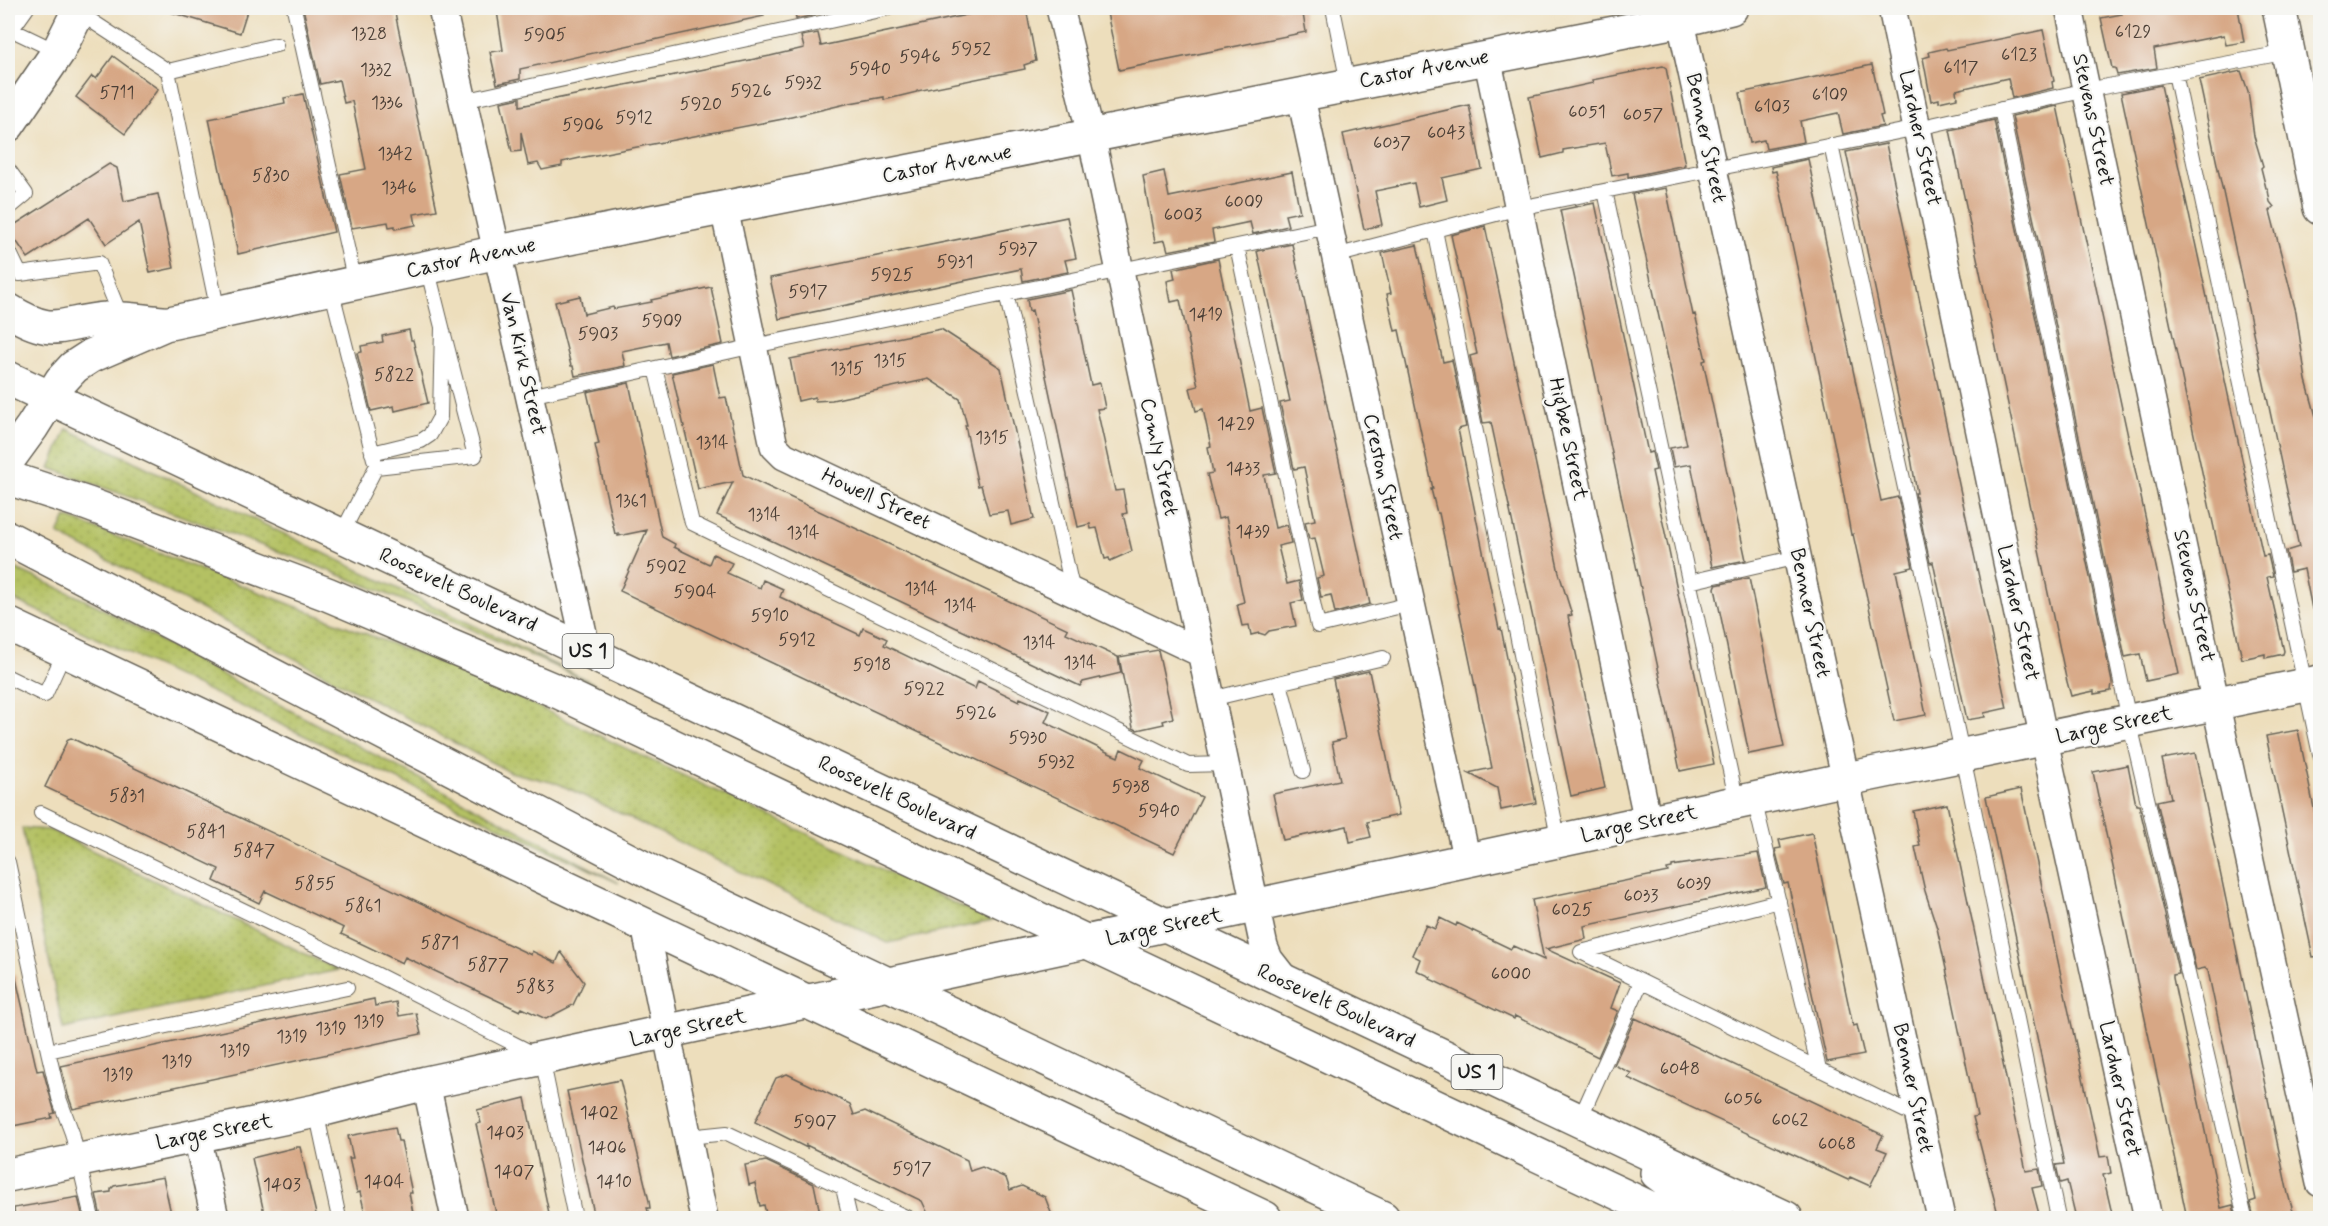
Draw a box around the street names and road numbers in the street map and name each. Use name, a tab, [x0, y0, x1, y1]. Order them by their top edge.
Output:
street label: Castor Avenue	[1357, 43, 1491, 95]
street label: Stevens Street	[2065, 51, 2121, 189]
street label: Lardner Street	[1892, 67, 1948, 209]
street label: Benner Street	[1679, 71, 1733, 206]
street label: Castor Avenue	[880, 138, 1014, 190]
street label: Castor Avenue	[404, 231, 538, 285]
street label: Van Kirk Street	[493, 290, 553, 438]
street label: Higbee Street	[1539, 375, 1595, 504]
street label: Comly Street	[1133, 395, 1185, 519]
street label: Creston Street	[1356, 411, 1410, 543]
street label: Howell Street	[817, 461, 935, 537]
street label: Stevens Street	[2166, 527, 2222, 665]
street label: Roosevelt Boulevard	[374, 541, 542, 639]
street label: Lardner Street	[1990, 542, 2046, 684]
street label: Benner Street	[1783, 546, 1837, 681]
road number: US 1	[562, 634, 614, 668]
street label: Large Street	[2053, 699, 2176, 752]
street label: Roosevelt Boulevard	[813, 749, 981, 847]
street label: Large Street	[1578, 798, 1701, 851]
street label: Large Street	[1103, 901, 1226, 954]
street label: Roosevelt Boulevard	[1252, 957, 1420, 1055]
street label: Large Street	[627, 1002, 750, 1055]
street label: Lardner Street	[2092, 1018, 2148, 1160]
street label: Benner Street	[1886, 1021, 1940, 1156]
road number: US 1	[1452, 1055, 1502, 1089]
street label: Large Street	[153, 1107, 275, 1158]

